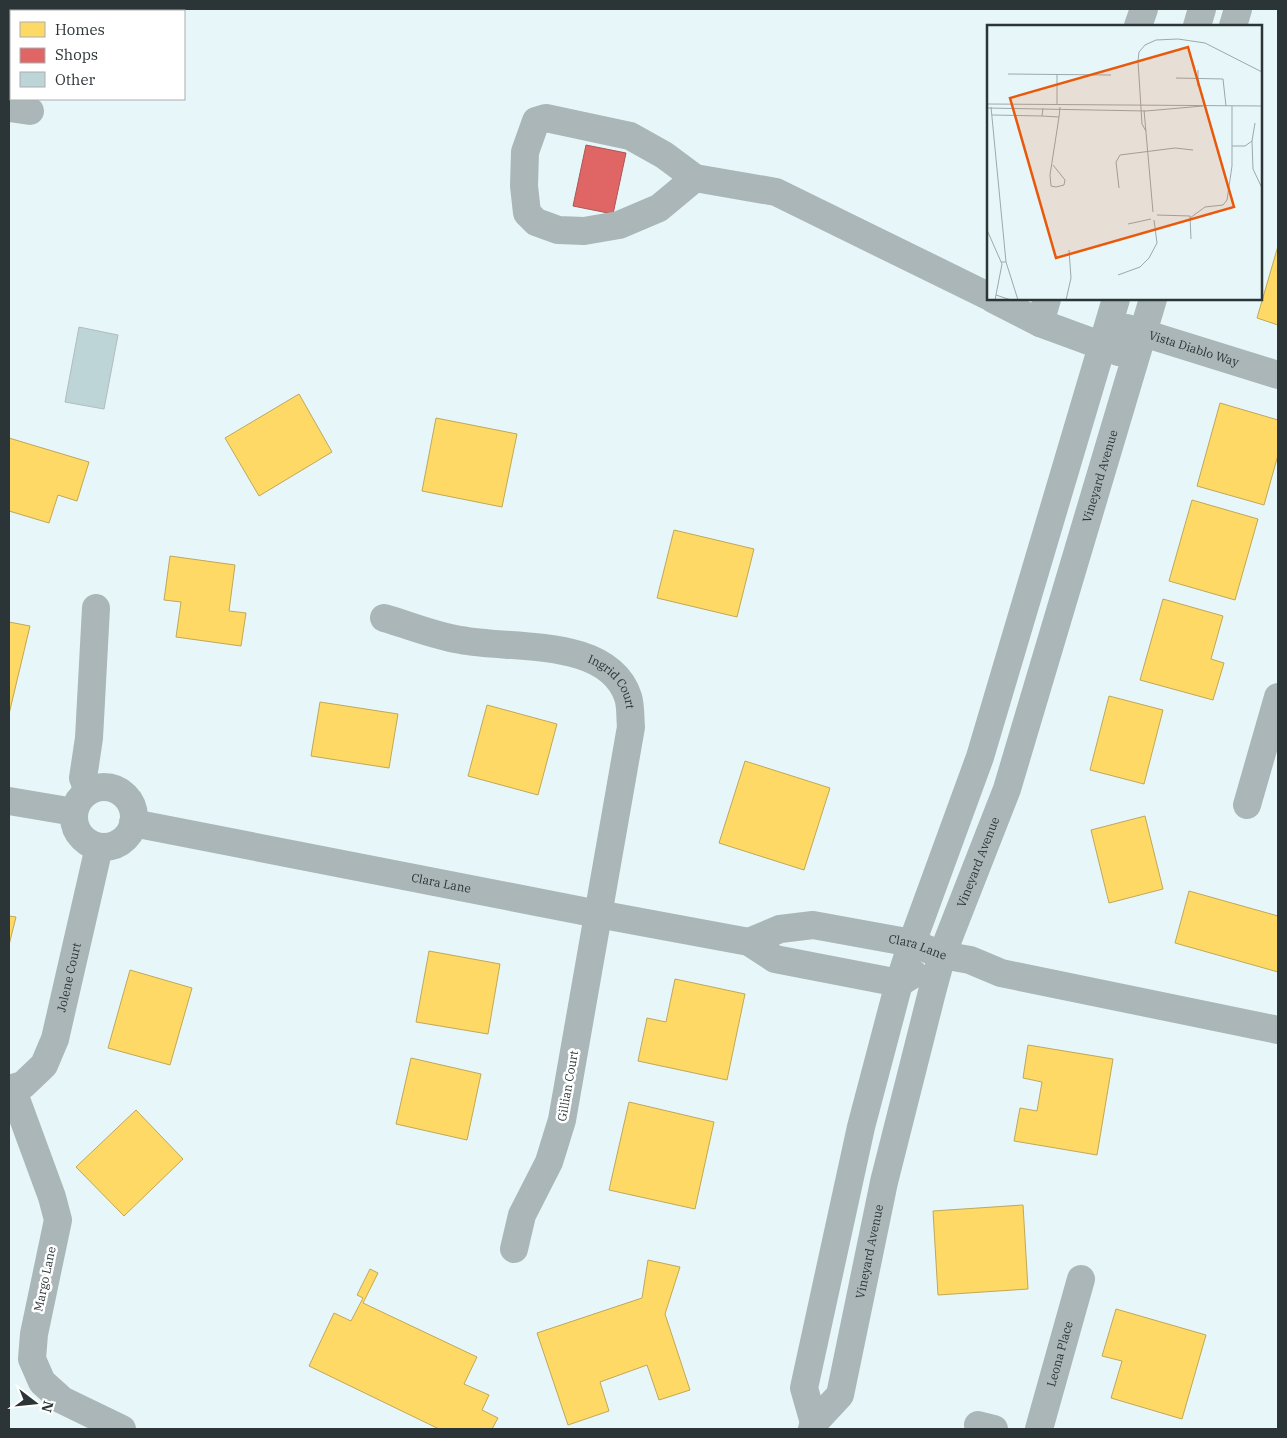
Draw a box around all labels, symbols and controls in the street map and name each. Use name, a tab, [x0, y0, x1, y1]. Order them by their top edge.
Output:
legend	[10, 10, 185, 100]
text: Homes	[55, 20, 105, 39]
inset map	[987, 25, 1262, 300]
text: Shops	[55, 45, 98, 64]
text: Other	[55, 70, 95, 89]
street label: Vista Diablo Way	[1147, 327, 1242, 370]
street label: Vineyard Avenue	[1079, 428, 1121, 524]
street label: Ingrid Court	[586, 651, 638, 710]
street label: Vineyard Avenue	[953, 815, 1002, 909]
street label: Clara Lane	[410, 870, 472, 896]
street label: Clara Lane	[887, 931, 948, 963]
street label: Jolene Court	[53, 941, 84, 1013]
street label: Gillian Court	[554, 1049, 581, 1123]
street label: Vineyard Avenue	[852, 1203, 886, 1300]
street label: Margo Lane	[30, 1245, 59, 1313]
street label: Leona Place	[1043, 1319, 1076, 1388]
north arrow	[10, 1378, 60, 1428]
text: N	[37, 1399, 58, 1414]

